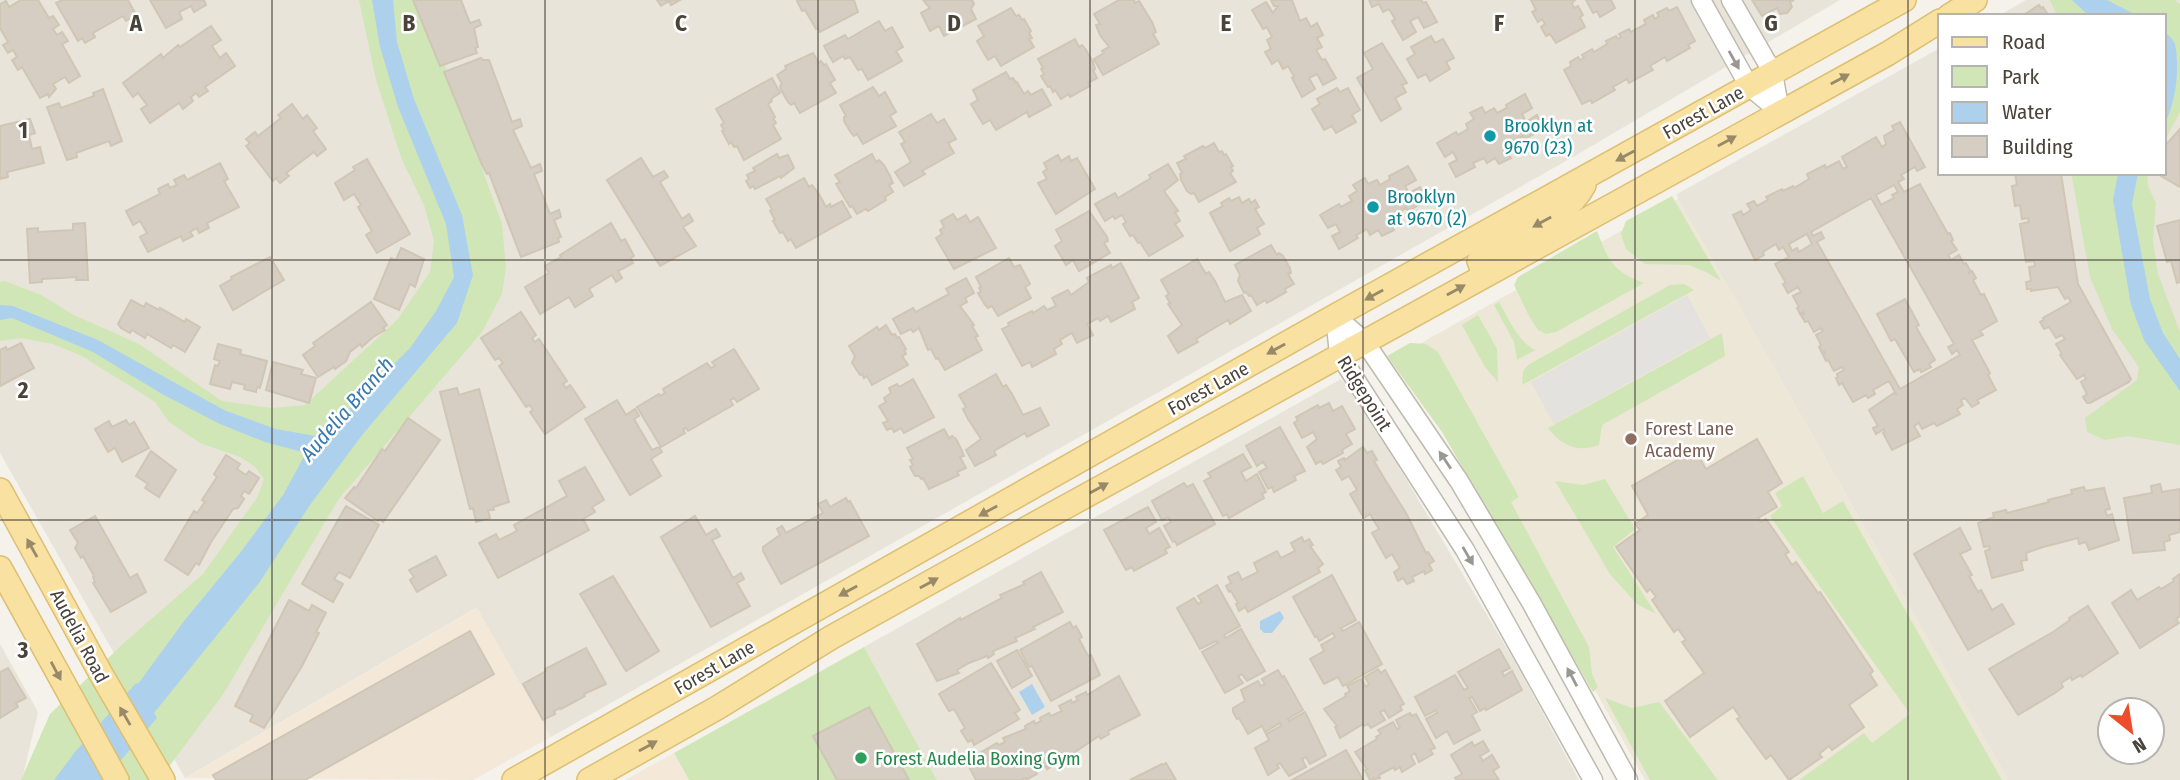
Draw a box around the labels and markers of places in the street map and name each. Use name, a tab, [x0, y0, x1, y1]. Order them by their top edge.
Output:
place label: Brooklyn at 9670 (23)	[1504, 114, 1593, 159]
marker: Brooklyn at 9670 (23)	[1482, 128, 1498, 144]
place label: Brooklyn at 9670 (2)	[1387, 185, 1467, 230]
marker: Brooklyn at 9670 (2)	[1365, 199, 1381, 215]
place label: Forest Lane Academy	[1645, 417, 1734, 462]
marker: Forest Lane Academy	[1623, 431, 1639, 447]
place label: Forest Audelia Boxing Gym	[875, 747, 1081, 770]
marker: Forest Audelia Boxing Gym	[853, 750, 869, 766]

